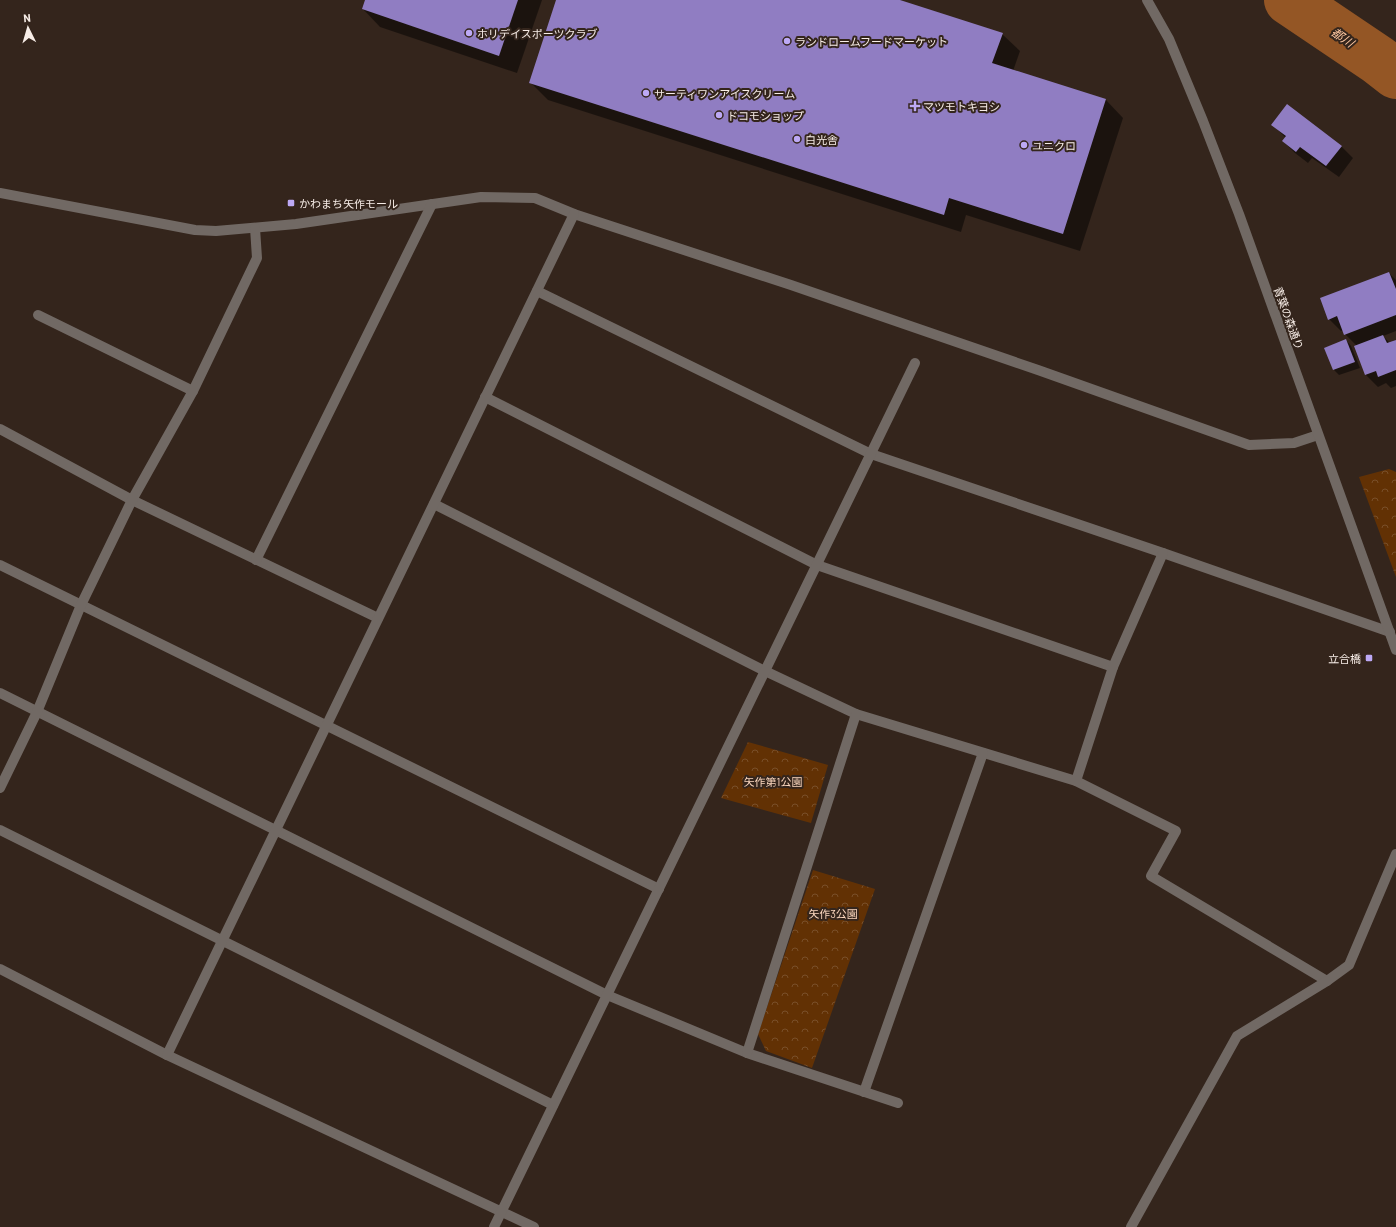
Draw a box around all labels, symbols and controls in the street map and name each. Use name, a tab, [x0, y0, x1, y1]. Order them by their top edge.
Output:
north arrow	[8, 8, 48, 48]
text: N	[23, 11, 31, 24]
water label: 都川	[1329, 24, 1358, 51]
place label: ホリデイスポーツクラブ	[477, 27, 597, 40]
marker: ホリデイスポーツクラブ	[464, 28, 474, 38]
place label: ランドロームフードマーケット	[795, 35, 948, 48]
marker: ランドロームフードマーケット	[782, 36, 792, 46]
place label: サーティワンアイスクリーム	[654, 87, 795, 100]
marker: サーティワンアイスクリーム	[641, 88, 651, 98]
place label: マツモトキヨシ	[923, 100, 1000, 113]
marker: マツモトキヨシ	[910, 101, 920, 111]
place label: ドコモショップ	[727, 109, 804, 122]
marker: ドコモショップ	[714, 110, 724, 120]
place label: 白光舎	[805, 133, 838, 146]
marker: 白光舎	[792, 134, 802, 144]
place label: ユニクロ	[1032, 139, 1076, 152]
marker: ユニクロ	[1019, 140, 1029, 150]
place label: かわまち矢作モール	[299, 197, 398, 210]
marker: かわまち矢作モール	[286, 198, 296, 208]
street label: 青葉の森通り	[1272, 285, 1306, 351]
place label: 立合橋	[1328, 652, 1361, 665]
marker: 立合橋	[1364, 653, 1374, 663]
park label: 矢作第1公園	[744, 775, 802, 788]
park label: 矢作3公園	[808, 907, 858, 920]

